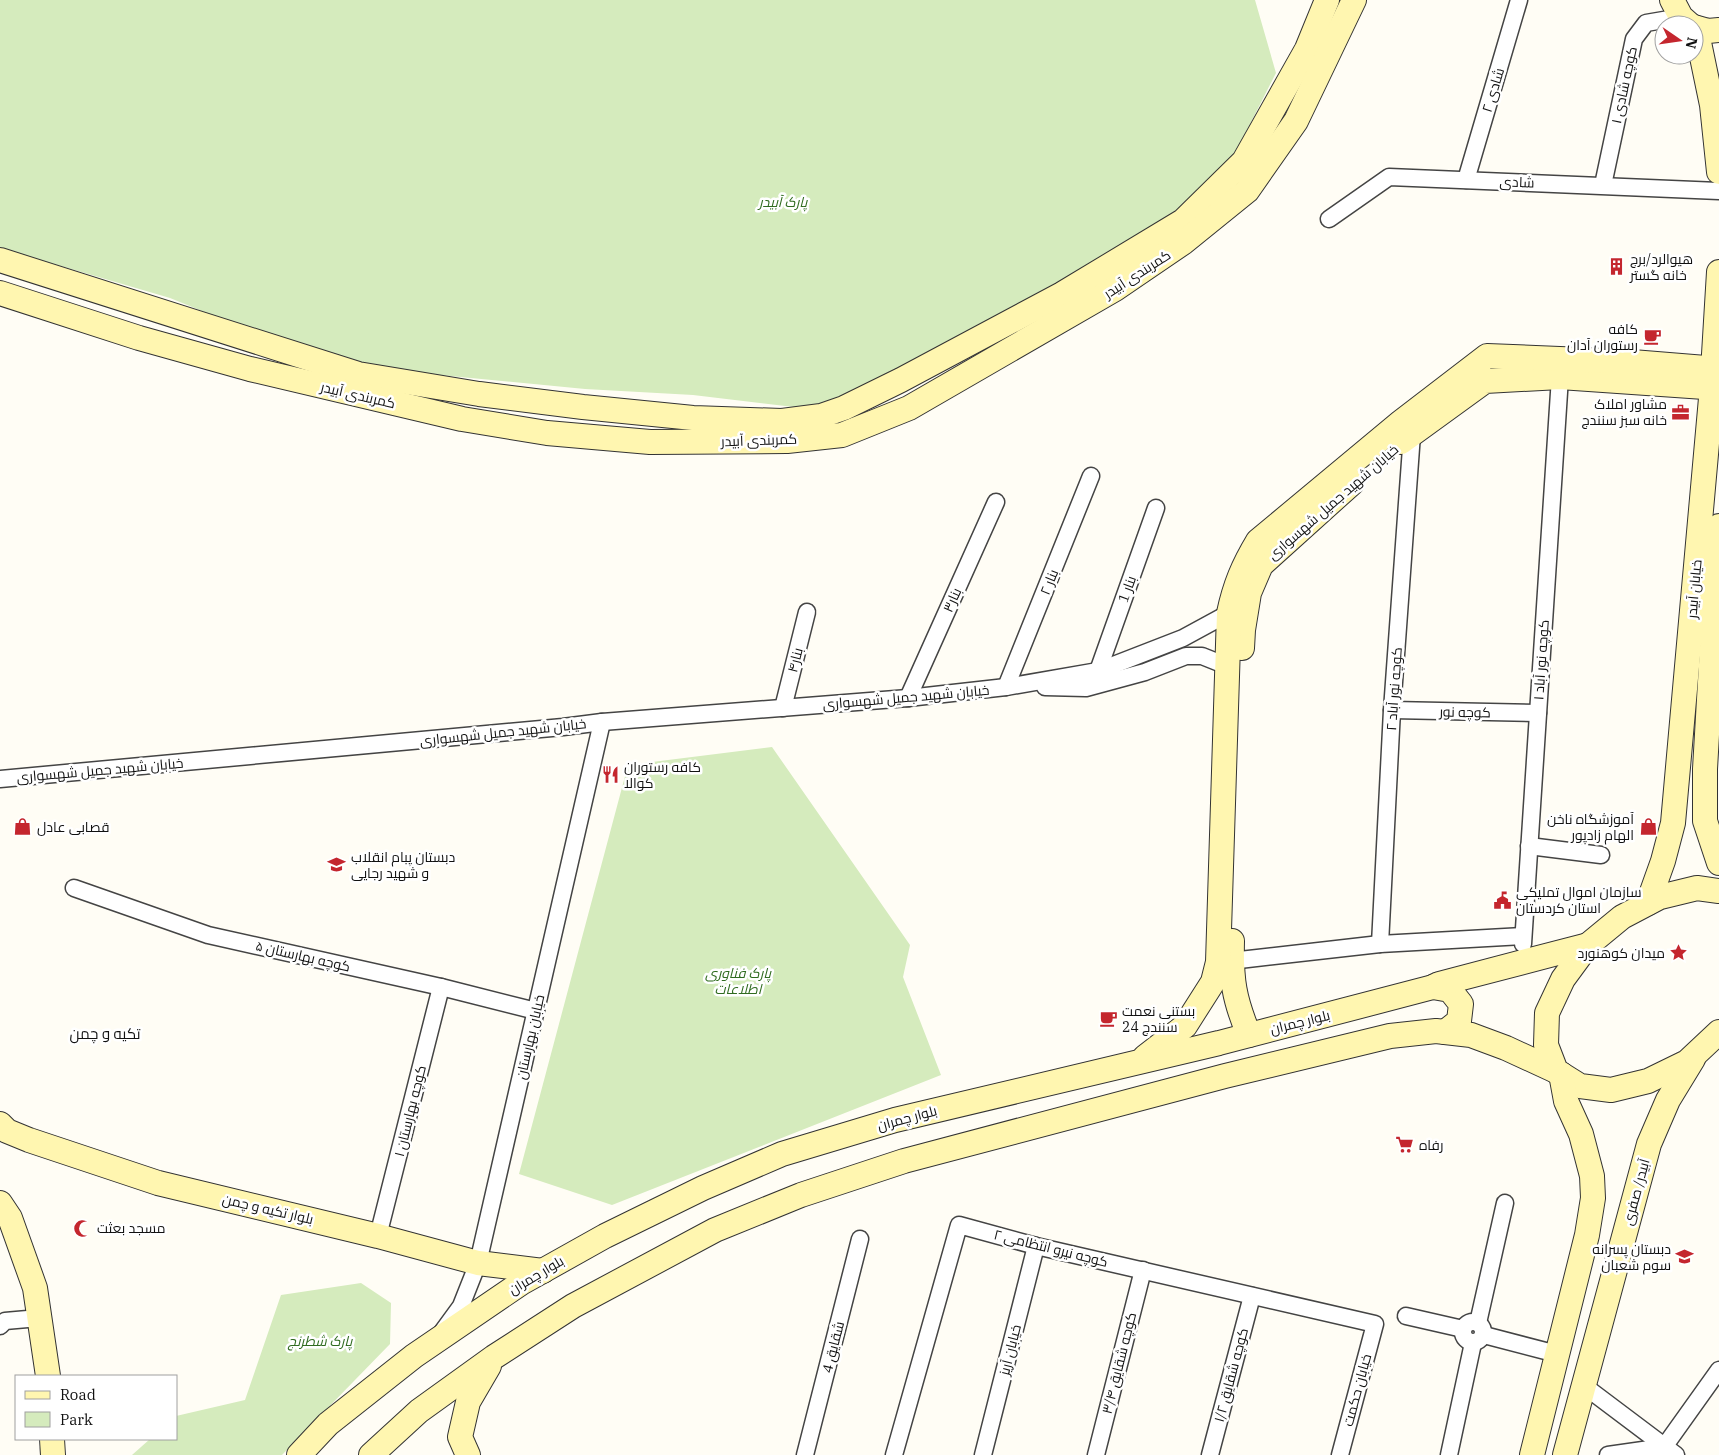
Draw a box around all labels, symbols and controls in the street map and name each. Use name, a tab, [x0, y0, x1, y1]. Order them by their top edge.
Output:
north arrow	[1654, 15, 1704, 65]
text: N	[1682, 36, 1702, 50]
street label: کوچه شادی ۱	[1607, 45, 1642, 125]
street label: شادی ۲	[1478, 66, 1508, 114]
street label: شادی	[1499, 172, 1535, 192]
park label: پارک آبیدر	[757, 193, 808, 212]
street label: کمربندی آبیدر	[1099, 246, 1174, 303]
place label: هیوالرد/برج خانه گستر	[1629, 250, 1693, 284]
building icon: هیوالرد/برج خانه گستر	[1606, 257, 1626, 277]
place label: کافه رستوران آدان	[1567, 320, 1638, 354]
cafe icon: کافه رستوران آدان	[1642, 327, 1662, 347]
street label: کمربندی آبیدر	[318, 377, 397, 412]
place label: مشاور املاک خانه سبز سنندج	[1581, 395, 1667, 429]
office icon: مشاور املاک خانه سبز سنندج	[1671, 402, 1691, 422]
street label: کمربندی آبیدر	[720, 430, 797, 450]
street label: خیابان شهید جمیل شهسواری	[1264, 440, 1402, 564]
street label: خیابان آبیدر	[1682, 559, 1706, 620]
street label: بنار ۲	[1036, 566, 1062, 598]
street label: بنار 1	[1114, 573, 1140, 605]
street label: بنار۳	[939, 585, 965, 615]
street label: کوچه نور آباد ۱	[1529, 619, 1554, 701]
street label: بنار۴	[783, 646, 807, 674]
street label: کوچه نور آباد ۲	[1382, 647, 1407, 731]
street label: خیابان شهید جمیل شهسواری	[822, 681, 990, 713]
street label: کوچه نور	[1438, 703, 1491, 722]
street label: خیابان شهید جمیل شهسواری	[419, 714, 587, 750]
street label: خیابان شهید جمیل شهسواری	[16, 754, 184, 786]
place label: کافه رستوران کوالا	[624, 758, 701, 792]
restaurant icon: کافه رستوران کوالا	[600, 765, 620, 785]
place label: آموزشگاه ناخن الهام زادپور	[1547, 810, 1634, 845]
shop icon: قصابی عادل	[13, 817, 33, 837]
shop icon: آموزشگاه ناخن الهام زادپور	[1638, 817, 1658, 837]
place label: قصابی عادل	[37, 818, 109, 836]
place label: دبستان پبام انقلاب و شهید رجایی	[351, 848, 455, 882]
school or university icon: دبستان پبام انقلاب و شهید رجایی	[327, 855, 347, 875]
place label: سازمان اموال تملیکی استان کردستان	[1516, 883, 1641, 917]
public building icon: سازمان اموال تملیکی استان کردستان	[1492, 890, 1512, 910]
street label: کوچه بهارستان ۵	[254, 936, 352, 977]
place icon: میدان کوهنورد	[1669, 943, 1689, 963]
place label: میدان کوهنورد	[1577, 944, 1665, 962]
park label: پارک فناوری اطلاعات	[705, 964, 772, 998]
street label: خیابان بهارستان	[512, 993, 548, 1081]
place label: بستنی نعمت سنندج 24	[1122, 1002, 1195, 1036]
street label: بلوار چمران	[1268, 1006, 1332, 1039]
cafe icon: بستنی نعمت سنندج 24	[1098, 1009, 1118, 1029]
district label: تکیه و چمن	[69, 1024, 141, 1044]
street label: کوچه بهارستان ۱	[390, 1063, 431, 1159]
street label: بلوار چمران	[875, 1101, 939, 1136]
supermarket icon: رفاه	[1395, 1135, 1415, 1155]
place label: رفاه	[1419, 1136, 1444, 1154]
street label: آبیدر/ صفری	[1618, 1156, 1654, 1227]
street label: بلوار تکیه و چمن	[220, 1190, 315, 1229]
mosque icon: مسجد بعثت	[73, 1218, 93, 1238]
place label: مسجد بعثت	[97, 1219, 165, 1237]
street label: کوچه نیرو انتظامی ۲	[992, 1225, 1110, 1272]
place label: دبستان پسرانه سوم شعبان	[1592, 1240, 1671, 1275]
school or university icon: دبستان پسرانه سوم شعبان	[1675, 1247, 1695, 1267]
street label: بلوار چمران	[505, 1251, 567, 1299]
street label: کوچه شقایق ۳/۴	[1098, 1310, 1141, 1416]
street label: شقایق 4	[818, 1319, 848, 1375]
street label: خیابان آریز	[995, 1323, 1025, 1378]
street label: کوچه شقایق ۱/۲	[1210, 1326, 1253, 1424]
park label: پارک شطرنج	[287, 1332, 353, 1351]
street label: خیابان حکمت	[1339, 1352, 1375, 1428]
legend	[15, 1375, 178, 1440]
text: Road	[60, 1385, 96, 1404]
text: Park	[60, 1410, 93, 1429]

